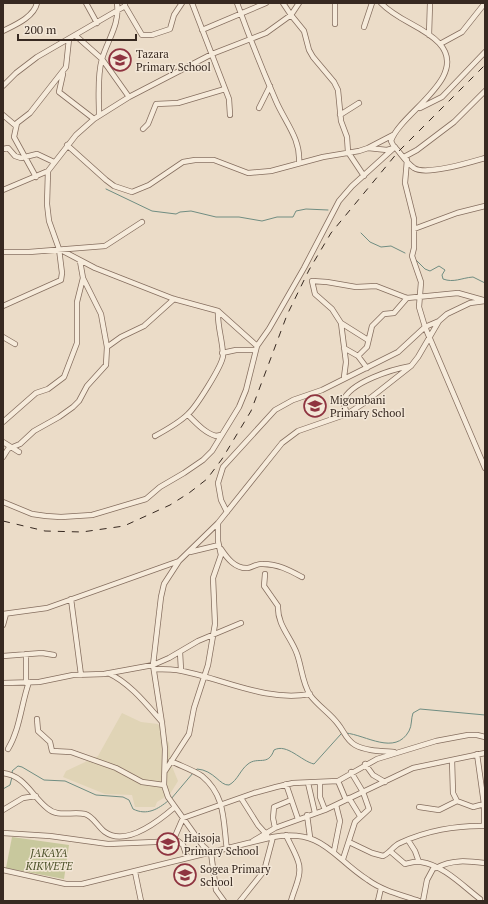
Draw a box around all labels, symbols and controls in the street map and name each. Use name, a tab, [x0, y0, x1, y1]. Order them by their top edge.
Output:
scale bar	[18, 16, 136, 42]
text: 200 m	[24, 22, 57, 37]
school or university icon: Tazara Primary School	[107, 47, 133, 73]
place label: Tazara Primary School	[136, 47, 211, 74]
school or university icon: Migombani Primary School	[302, 393, 328, 419]
place label: Migombani Primary School	[330, 393, 405, 420]
school or university icon: Haisoja Primary School	[155, 831, 181, 857]
place label: Haisoja Primary School	[184, 831, 259, 858]
park label: JAKAYA KIKWETE	[24, 846, 73, 873]
school or university icon: Sogea Primary School	[172, 862, 198, 888]
place label: Sogea Primary School	[200, 862, 271, 889]

